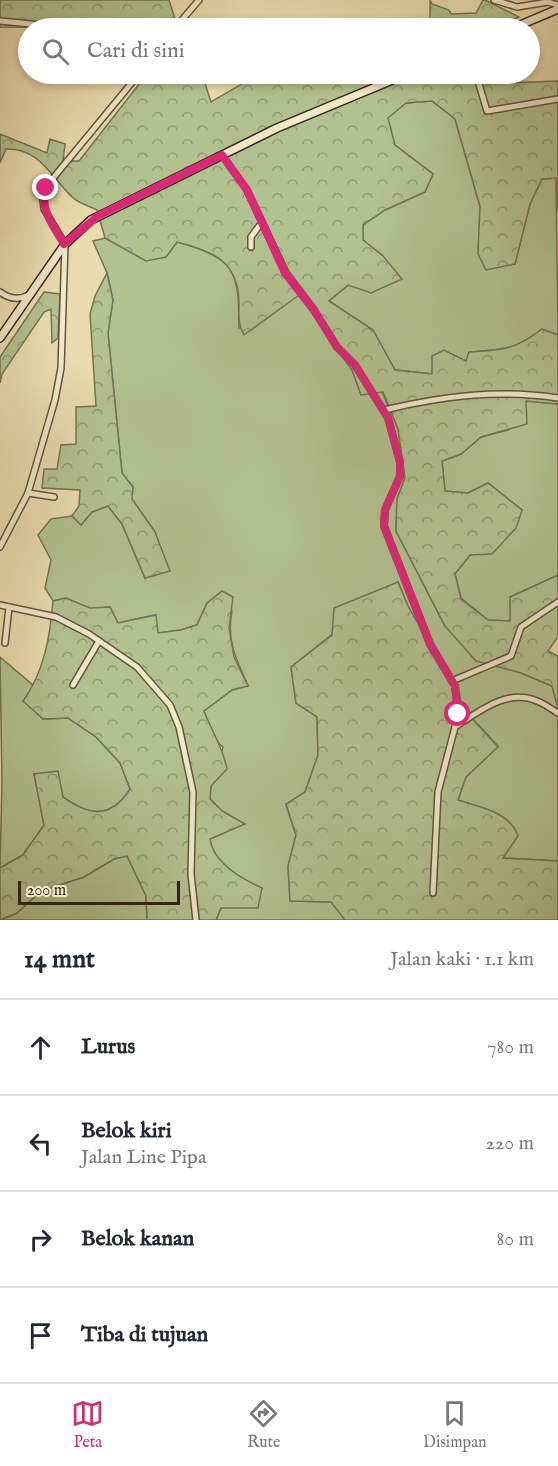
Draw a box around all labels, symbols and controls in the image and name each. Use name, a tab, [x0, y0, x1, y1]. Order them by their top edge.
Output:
search box	[18, 18, 540, 84]
icon: search	[39, 35, 72, 68]
text: Cari di sini	[87, 37, 185, 65]
route end	[32, 174, 58, 200]
route start	[444, 700, 470, 726]
scale bar	[18, 878, 180, 906]
text: 200 m	[27, 881, 66, 901]
text: 14 mnt	[24, 943, 95, 976]
text: Jalan kaki · 1.1 km	[390, 947, 534, 972]
icon: ahead	[24, 1031, 57, 1064]
text: Lurus	[81, 1033, 135, 1061]
text: 780 m	[487, 1035, 534, 1060]
text: Belok kiri	[81, 1117, 172, 1145]
icon: left	[24, 1127, 57, 1160]
text: 220 m	[486, 1131, 534, 1156]
text: Jalan Line Pipa	[81, 1145, 207, 1170]
icon: right	[24, 1223, 57, 1256]
text: Belok kanan	[81, 1225, 194, 1253]
text: 80 m	[497, 1227, 534, 1252]
icon: arrive	[24, 1319, 57, 1352]
text: Tiba di tujuan	[81, 1321, 208, 1349]
tab: Peta	[71, 1397, 104, 1453]
tab: Rute	[247, 1397, 280, 1453]
tab: Disimpan	[423, 1397, 487, 1453]

